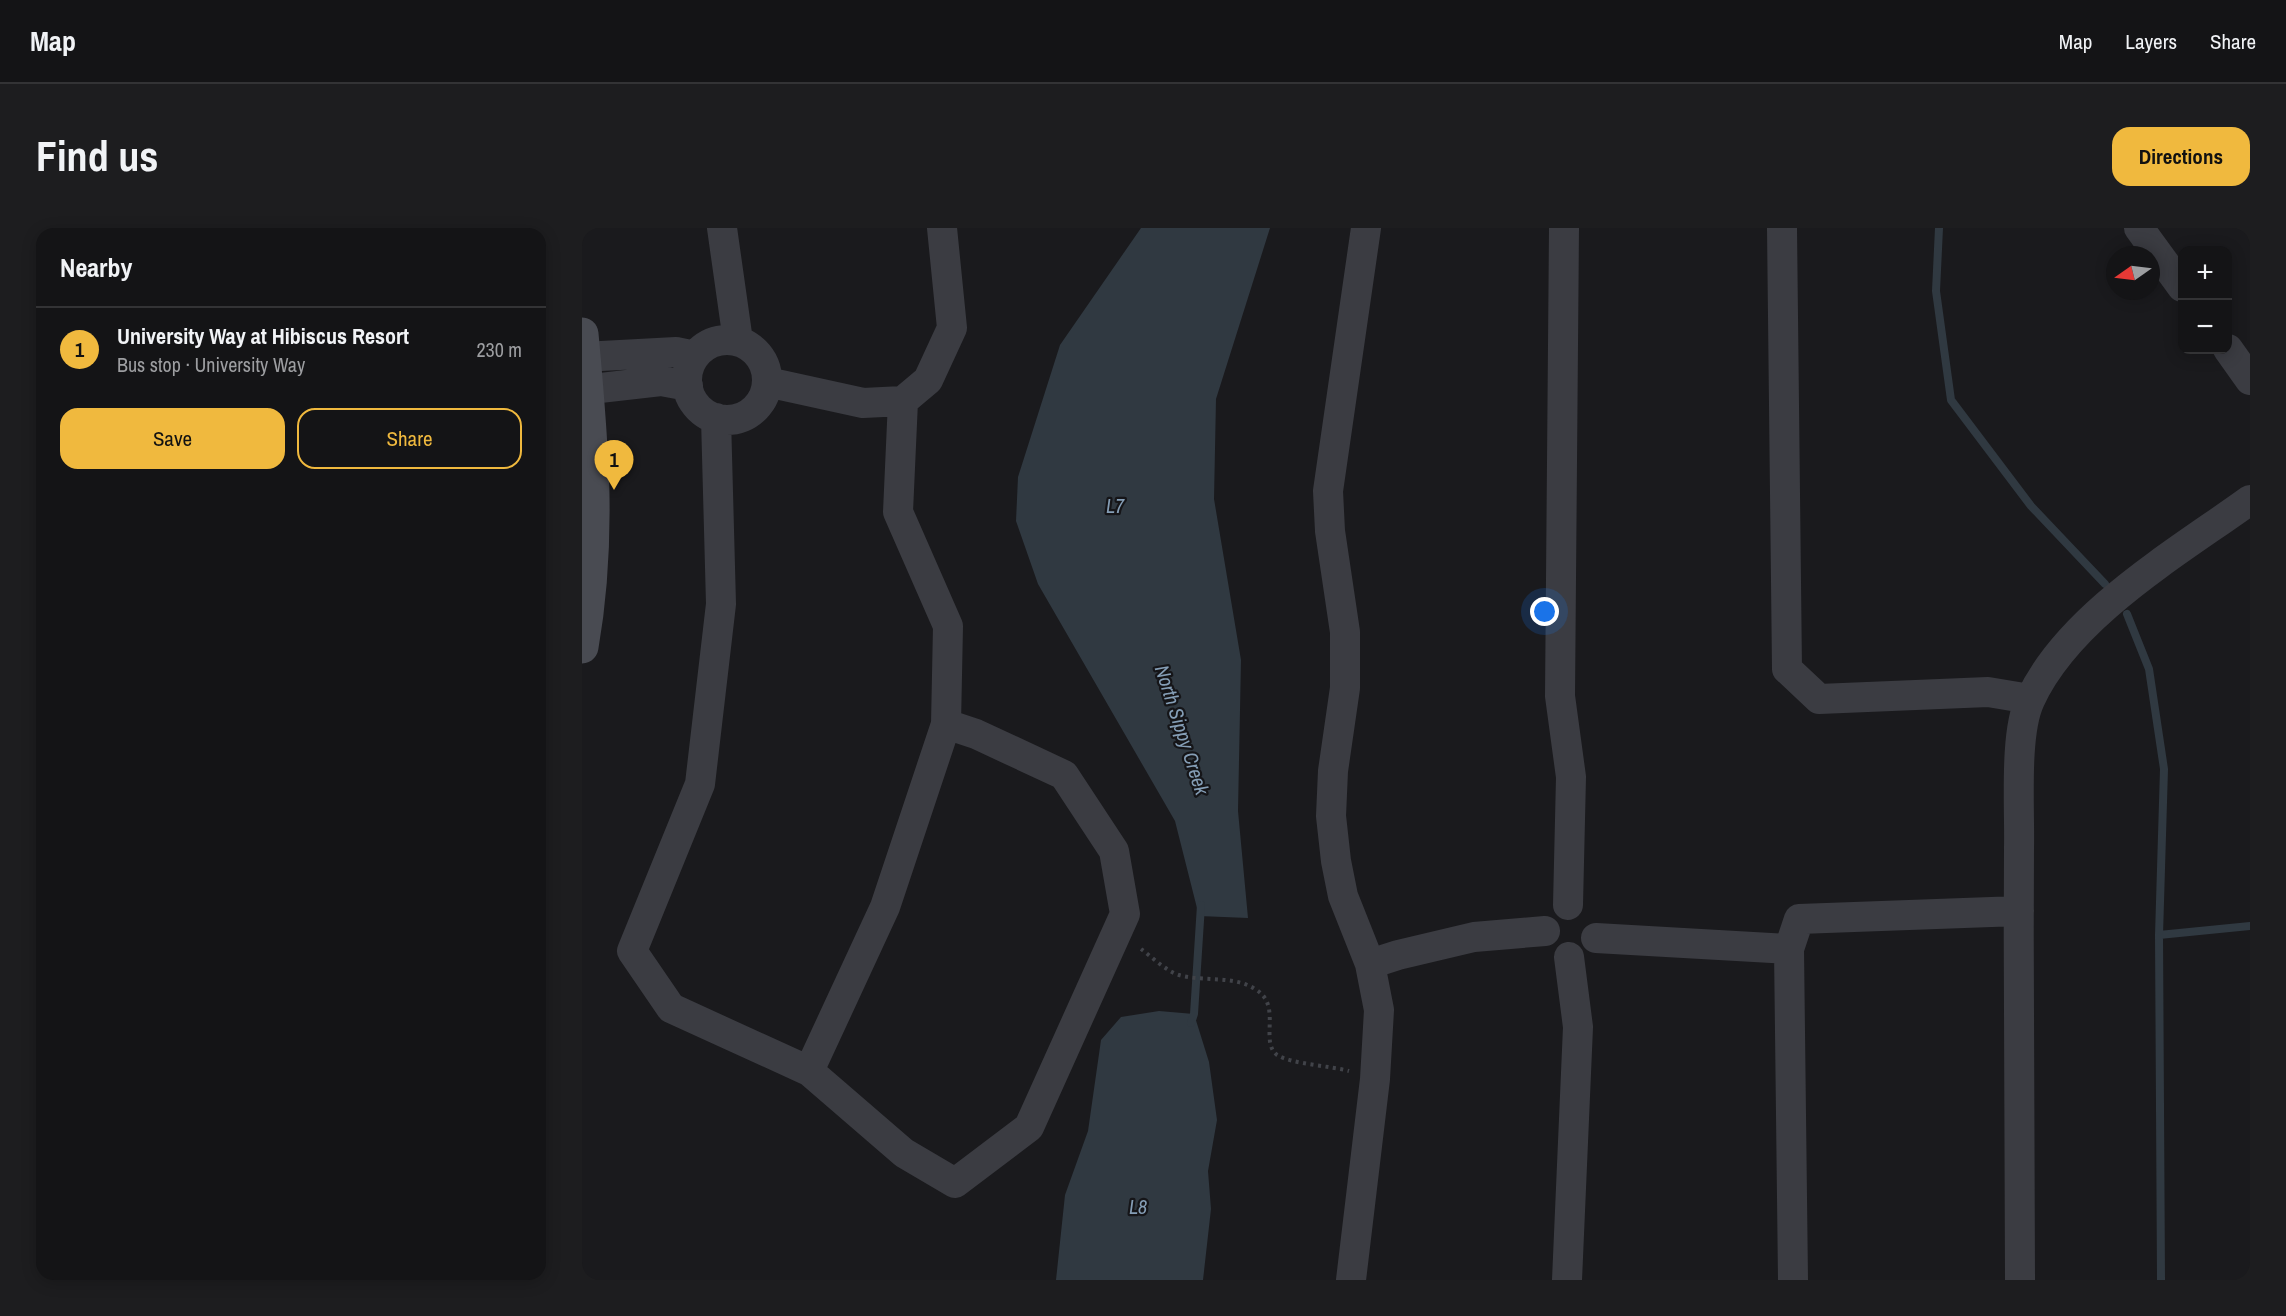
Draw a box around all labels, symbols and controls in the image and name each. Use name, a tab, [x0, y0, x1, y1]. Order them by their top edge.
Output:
text: Map	[30, 22, 76, 60]
text: Map	[2059, 27, 2092, 56]
text: Layers	[2125, 27, 2177, 56]
text: Share	[2210, 27, 2256, 56]
button: Directions	[2112, 127, 2250, 186]
text: Find us	[36, 128, 158, 184]
north arrow	[2106, 246, 2160, 300]
map controls	[2178, 246, 2232, 354]
button: +	[2178, 246, 2232, 300]
text: Nearby	[60, 250, 132, 285]
button: −	[2178, 300, 2232, 354]
text: University Way at Hibiscus Resort	[117, 321, 409, 351]
text: 1	[75, 336, 84, 363]
text: 230 m	[476, 336, 522, 363]
text: Bus stop · University Way	[117, 351, 305, 378]
button: Save	[60, 408, 285, 469]
button: Share	[297, 408, 522, 469]
pin: 1	[594, 440, 633, 490]
water label: L7	[1106, 492, 1125, 519]
your location	[1530, 597, 1559, 626]
water label: North Sippy Creek	[1149, 662, 1216, 799]
water label: L8	[1129, 1193, 1147, 1220]

